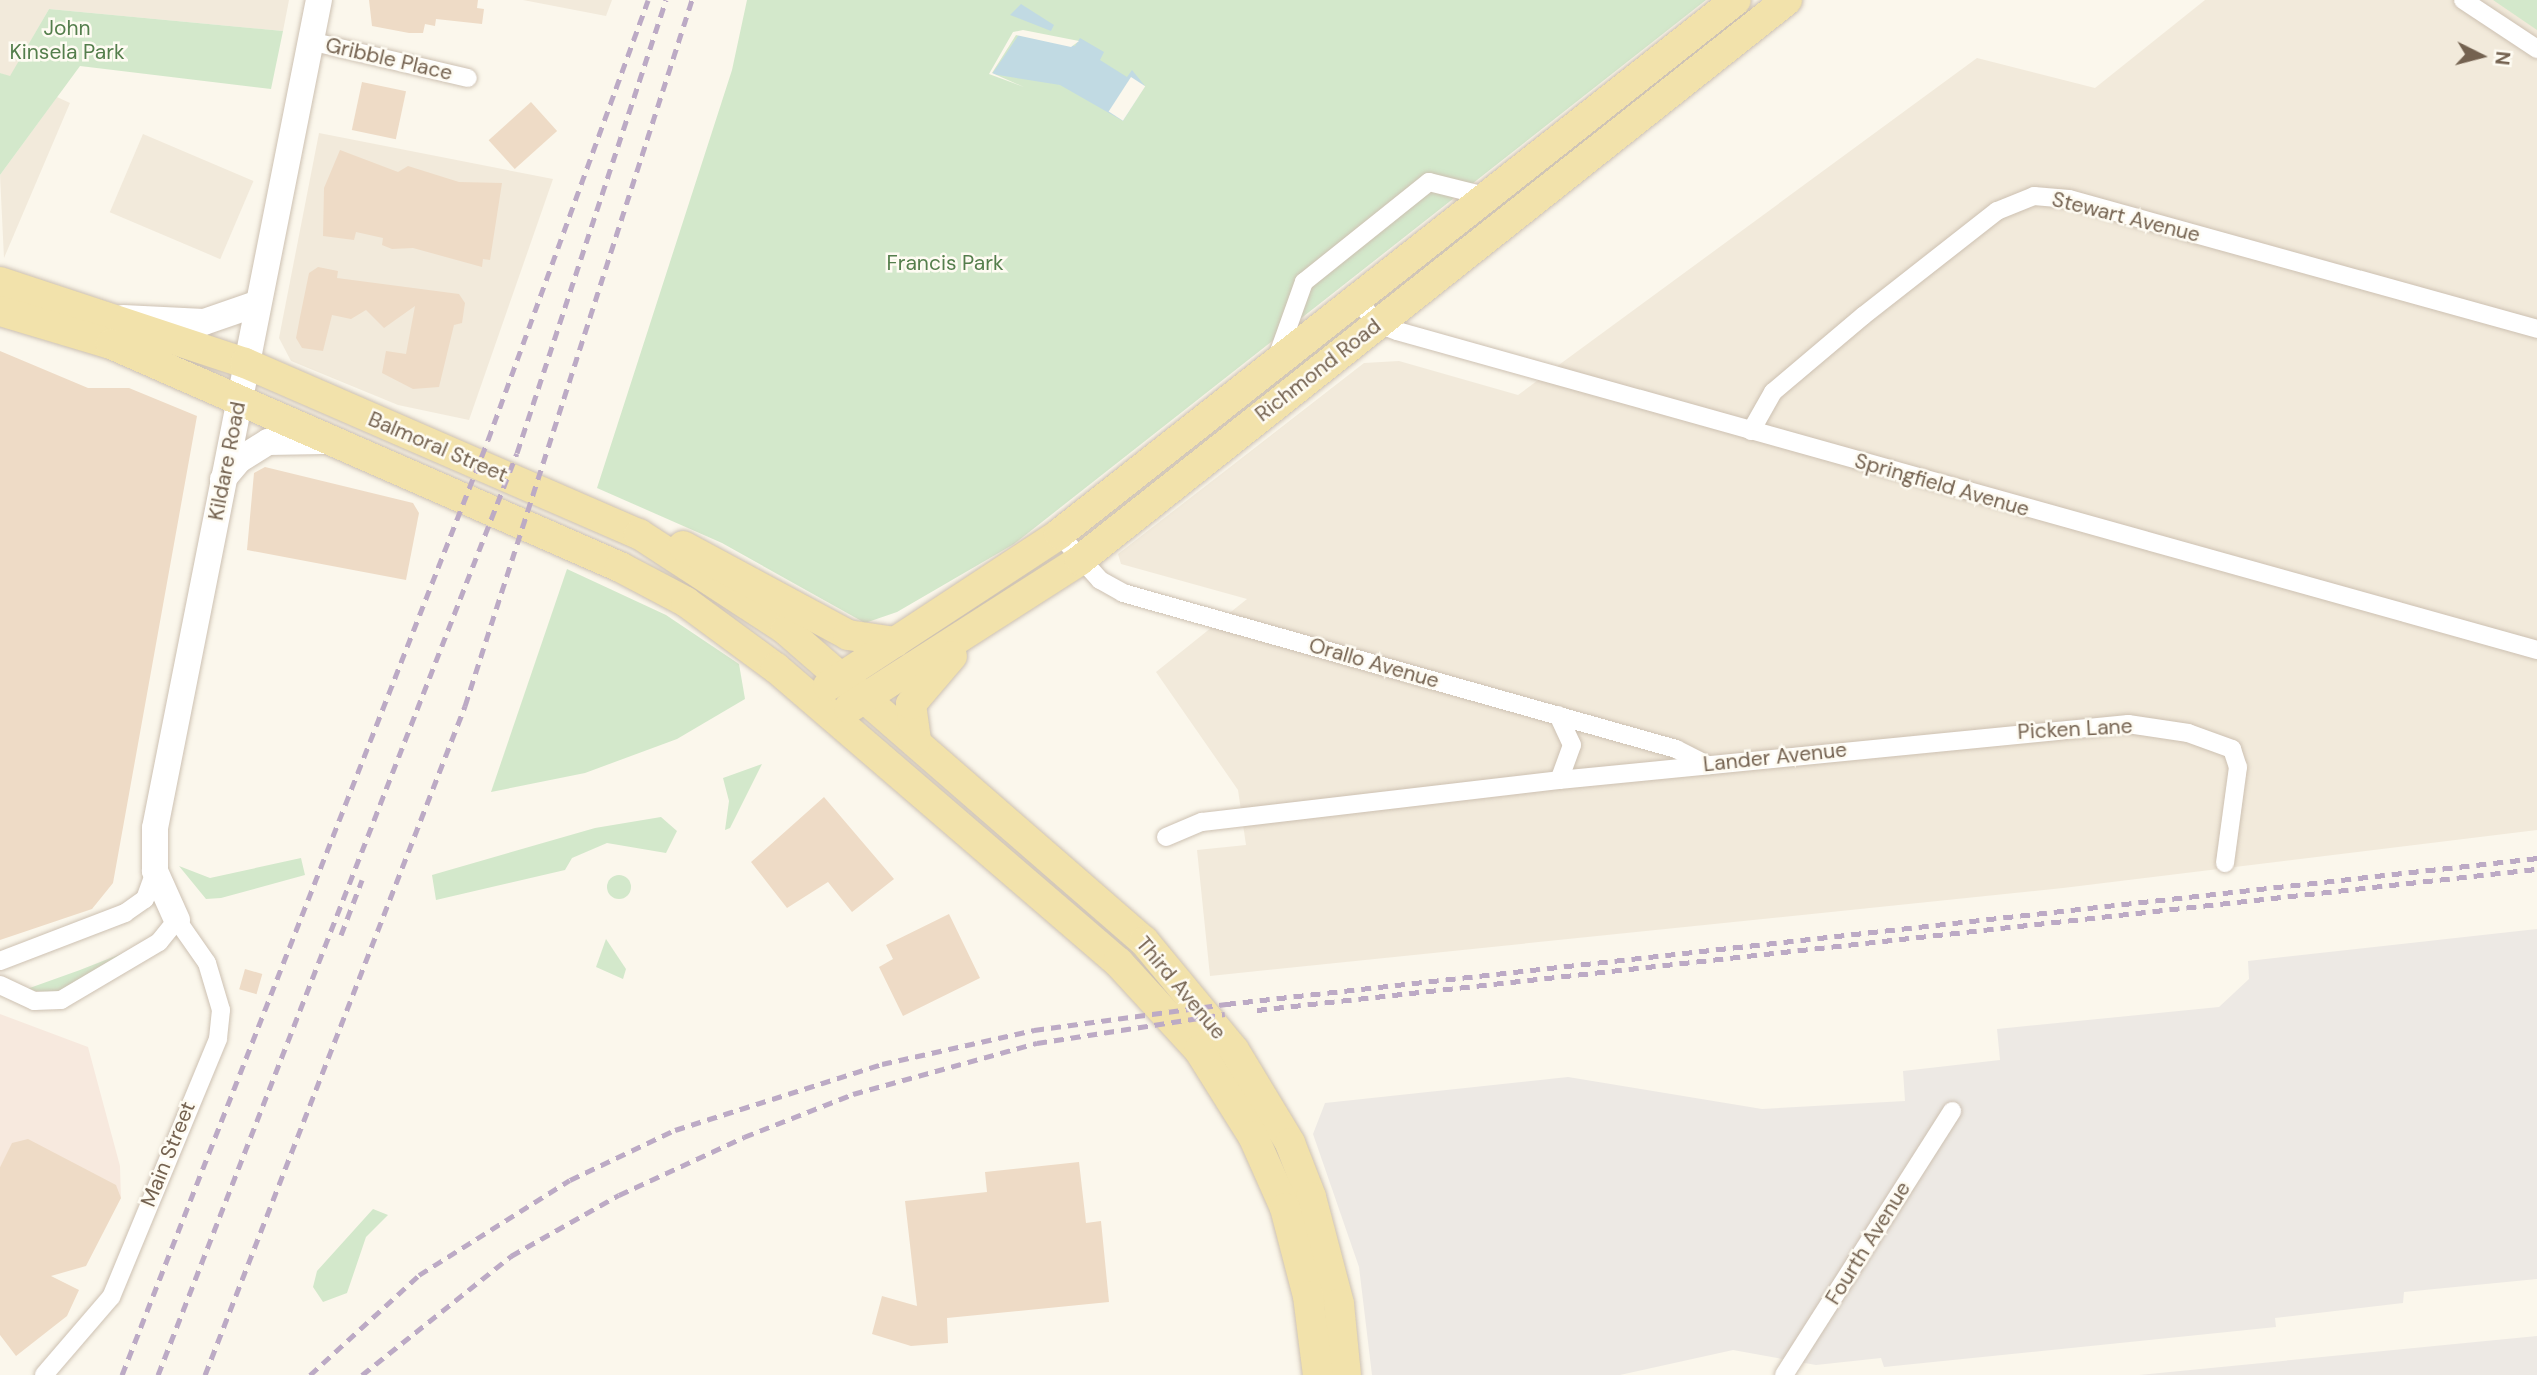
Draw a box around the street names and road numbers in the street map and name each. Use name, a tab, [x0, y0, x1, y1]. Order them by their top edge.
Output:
street label: Gribble Place	[323, 32, 455, 86]
street label: Stewart Avenue	[2049, 186, 2203, 248]
street label: Richmond Road	[1250, 313, 1386, 427]
street label: Kildare Road	[203, 400, 251, 522]
street label: Balmoral Street	[365, 406, 511, 488]
street label: Springfield Avenue	[1852, 448, 2032, 522]
street label: Orallo Avenue	[1306, 632, 1442, 694]
street label: Picken Lane	[2017, 713, 2133, 745]
street label: Lander Avenue	[1702, 737, 1848, 777]
street label: Third Avenue	[1131, 931, 1231, 1045]
street label: Main Street	[135, 1098, 201, 1210]
street label: Fourth Avenue	[1820, 1177, 1916, 1309]

